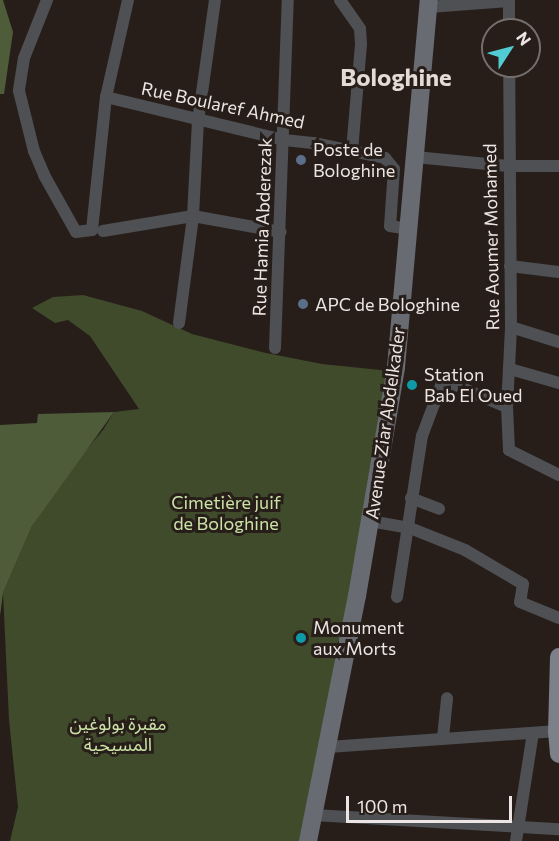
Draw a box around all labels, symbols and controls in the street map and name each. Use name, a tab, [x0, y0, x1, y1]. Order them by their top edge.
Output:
north arrow	[481, 18, 541, 78]
text: N	[513, 28, 536, 49]
district label: Bologhine	[340, 63, 452, 91]
street label: Rue Boularef Ahmed	[139, 77, 307, 133]
street label: Rue Hamia Abderezak	[248, 137, 276, 317]
place label: Poste de Bologhine	[313, 139, 395, 182]
street label: Rue Aoumer Mohamed	[479, 143, 503, 331]
marker: Poste de Bologhine	[294, 153, 308, 167]
place label: APC de Bologhine	[315, 293, 460, 315]
marker: APC de Bologhine	[296, 297, 310, 311]
street label: Avenue Ziar Abdelkader	[361, 325, 409, 521]
place label: Station Bab El Oued	[424, 364, 522, 406]
marker: Station Bab El Oued	[405, 378, 419, 392]
park label: Cimetière juif de Bologhine	[171, 492, 281, 534]
place label: Monument aux Morts	[313, 617, 404, 660]
marker: Monument aux Morts	[294, 631, 308, 645]
park label: مقبرة بولوغين المسيحية	[69, 713, 167, 756]
scale bar	[349, 784, 516, 822]
text: 100 m	[357, 795, 407, 817]

